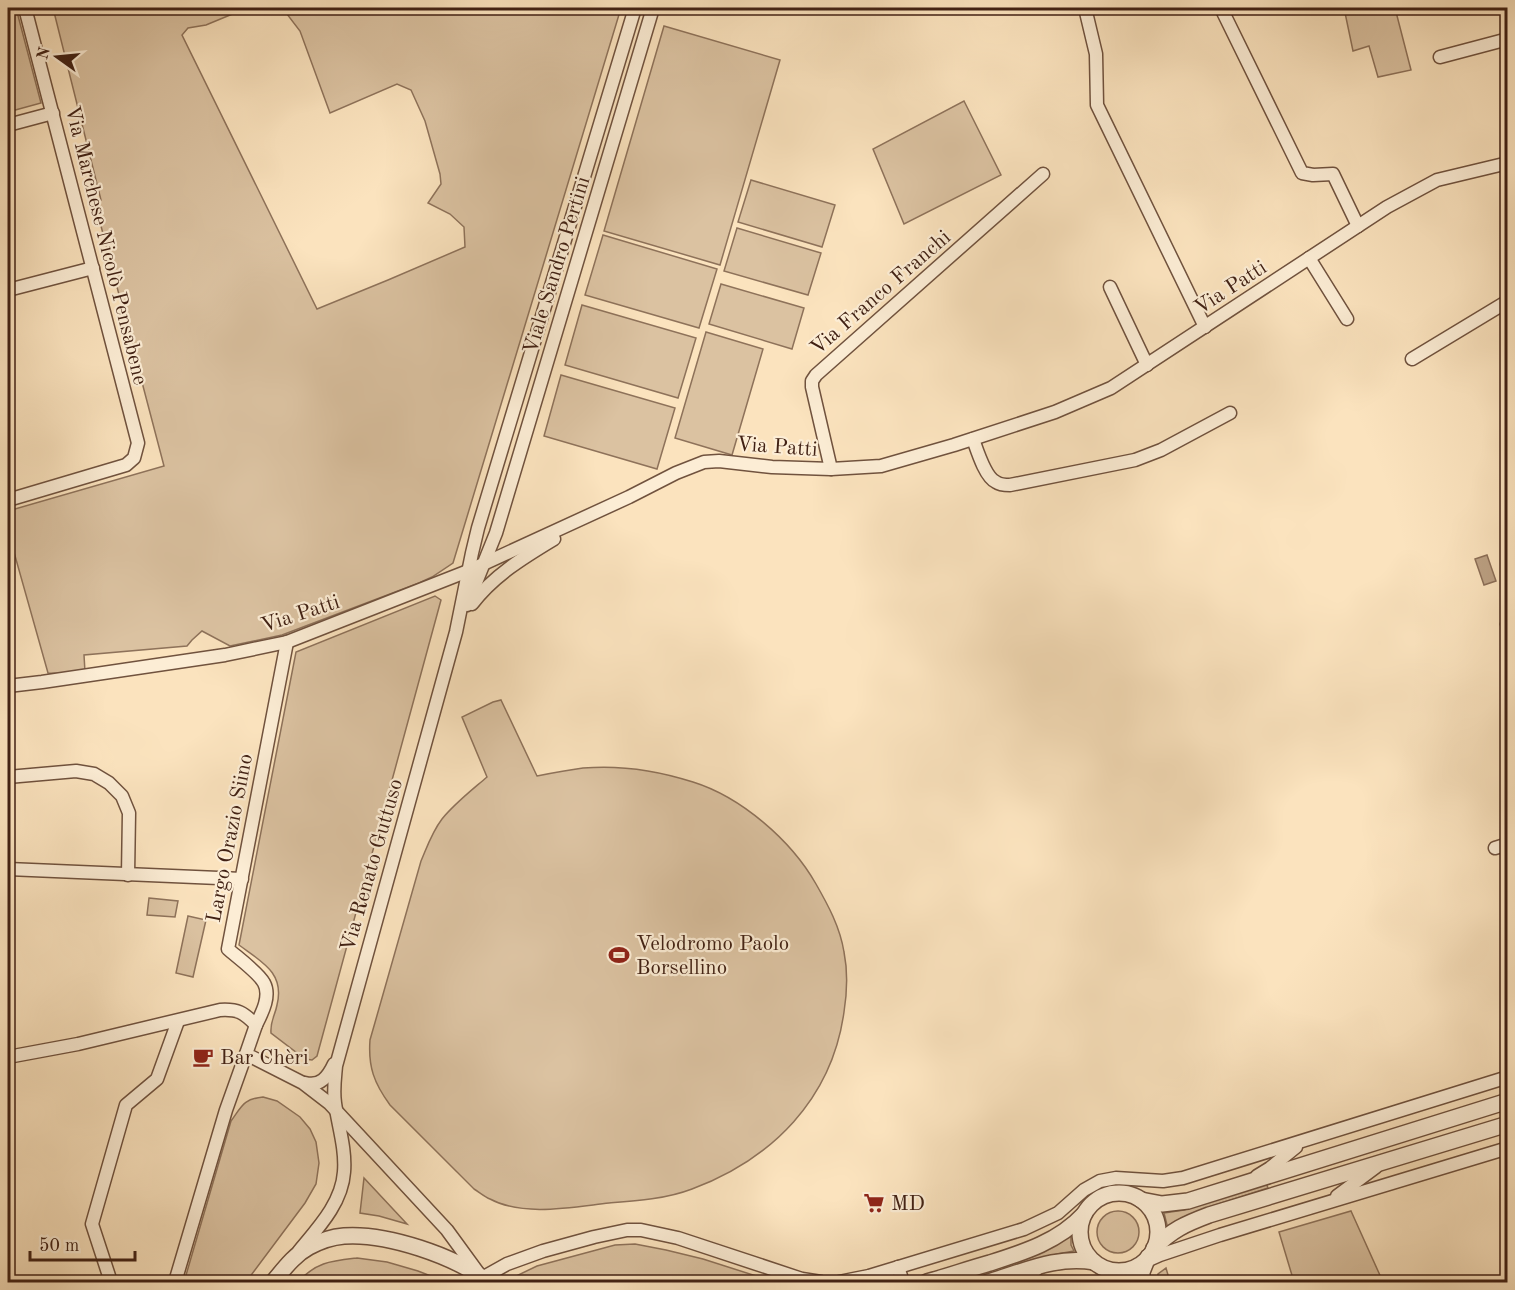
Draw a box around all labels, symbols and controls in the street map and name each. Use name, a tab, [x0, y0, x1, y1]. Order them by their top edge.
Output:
north arrow	[27, 27, 87, 87]
text: N	[35, 45, 54, 62]
street label: Via Marchese Nicolò Pensabene	[61, 104, 150, 387]
street label: Viale Sandro Pertini	[520, 174, 594, 357]
street label: Via Franco Franchi	[807, 227, 955, 359]
street label: Via Patti	[1191, 257, 1271, 319]
street label: Via Patti	[736, 434, 818, 461]
street label: Via Patti	[259, 592, 342, 637]
street label: Largo Orazio Siino	[204, 752, 257, 925]
street label: Via Renato Guttuso	[338, 776, 407, 954]
place label: Velodromo Paolo Borsellino	[636, 934, 789, 979]
sports icon: Velodromo Paolo Borsellino	[607, 943, 631, 967]
cafe icon: Bar Chèri	[191, 1045, 215, 1069]
place label: Bar Chèri	[220, 1048, 309, 1069]
supermarket icon: MD	[862, 1191, 886, 1215]
place label: MD	[891, 1194, 925, 1215]
scale bar	[30, 1224, 135, 1262]
text: 50 m	[39, 1237, 79, 1255]

